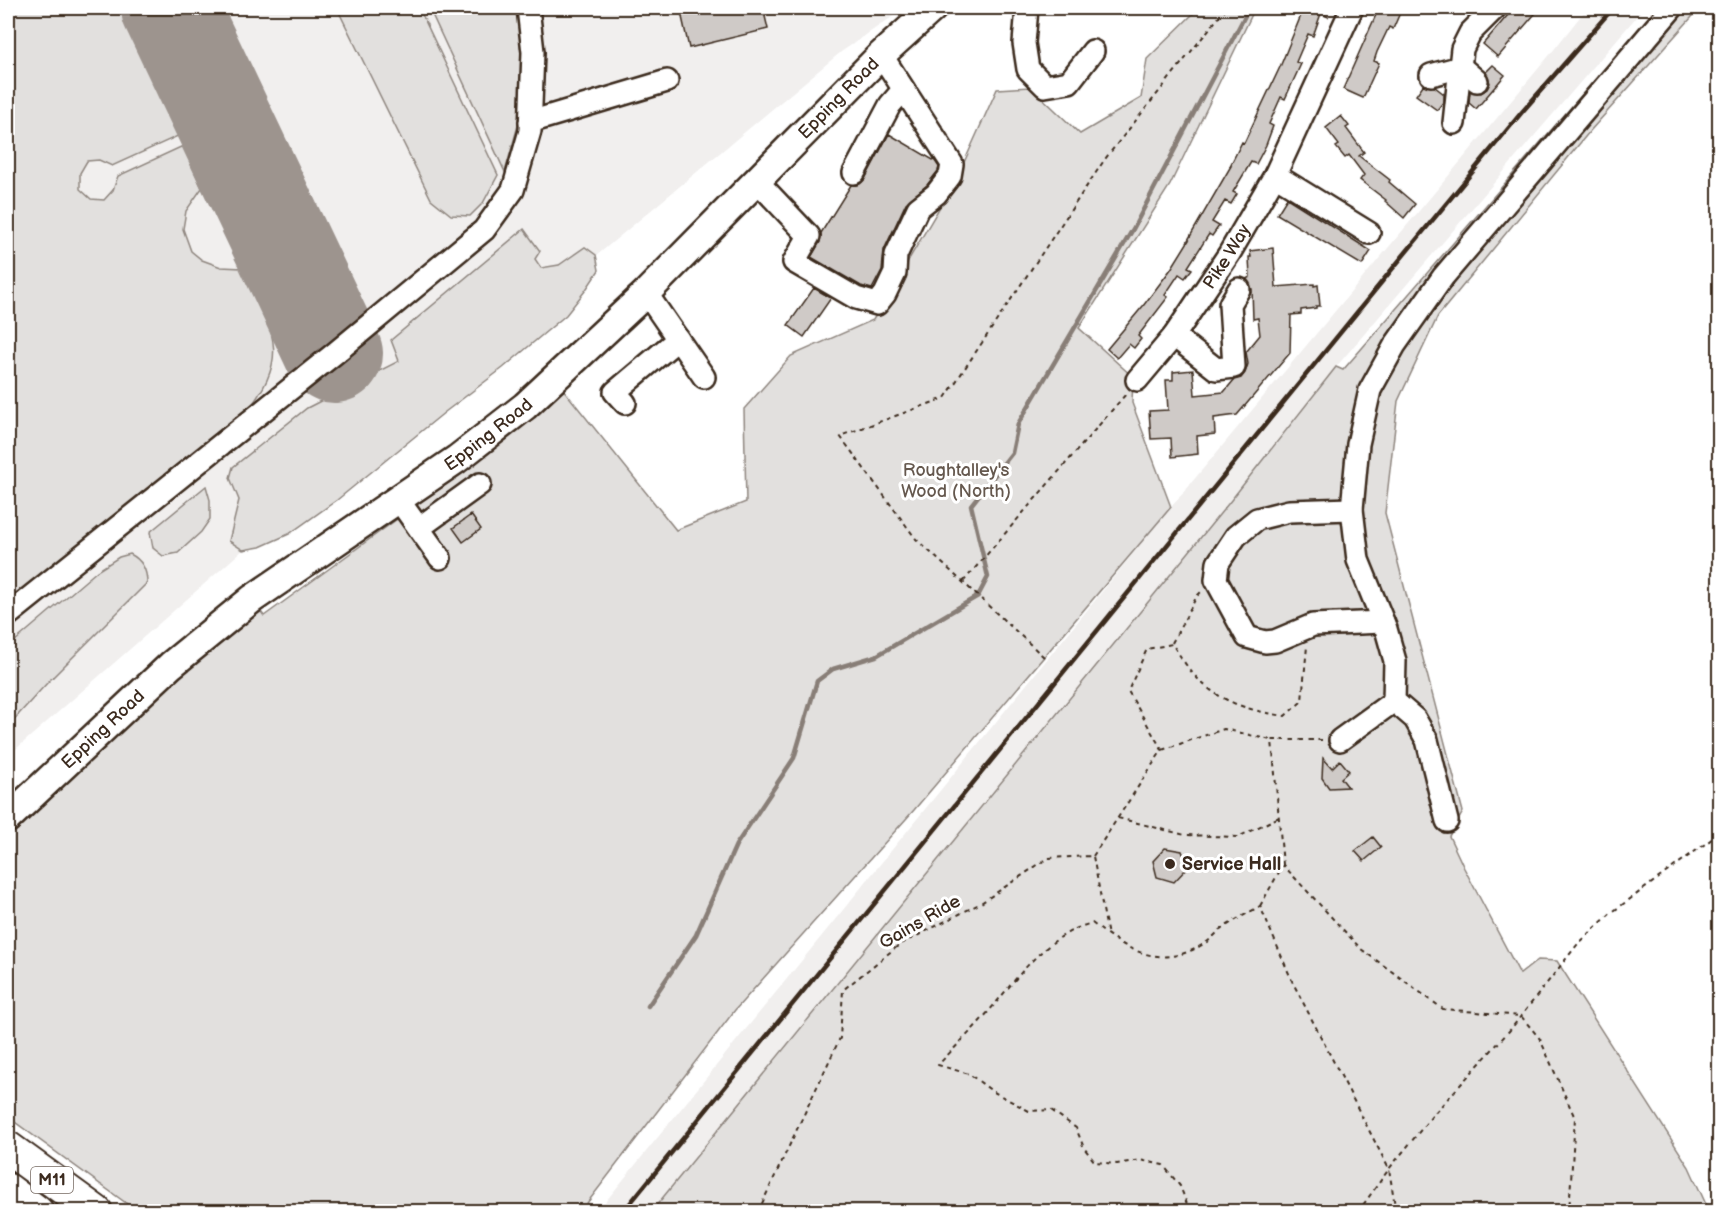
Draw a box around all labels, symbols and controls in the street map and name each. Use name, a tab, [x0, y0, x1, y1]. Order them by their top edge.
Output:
street label: Epping Road	[794, 53, 883, 143]
street label: Pike Way	[1198, 219, 1255, 293]
street label: Epping Road	[440, 394, 537, 475]
park label: Roughtalley's Wood (North)	[901, 460, 1011, 502]
street label: Epping Road	[57, 685, 149, 773]
place label: Service Hall	[1182, 854, 1281, 875]
marker: Service Hall	[1163, 857, 1177, 871]
street label: Gains Ride	[876, 890, 964, 954]
road number: M11	[31, 1167, 73, 1193]

